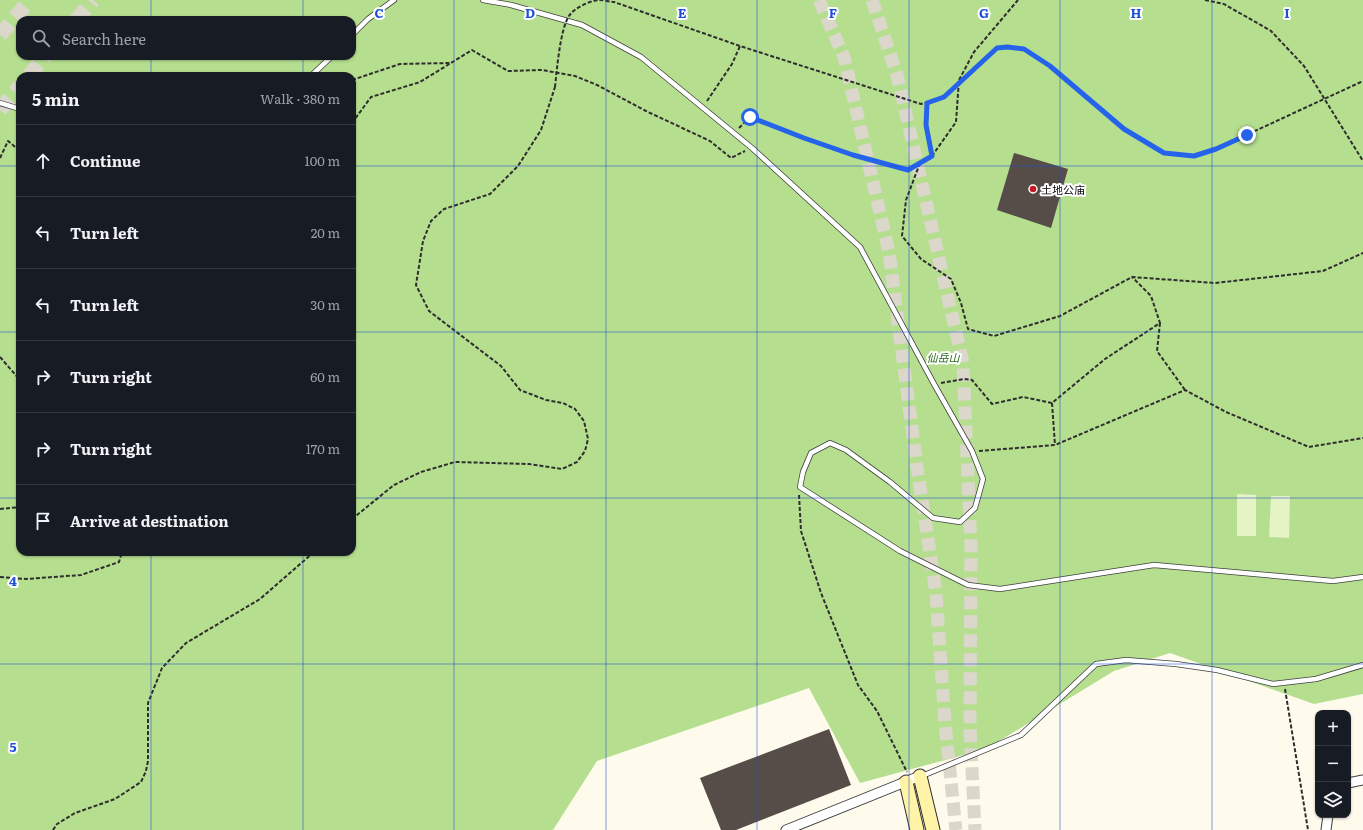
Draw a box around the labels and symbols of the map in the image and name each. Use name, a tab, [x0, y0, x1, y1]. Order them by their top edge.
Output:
text: C	[374, 3, 384, 22]
text: D	[525, 3, 535, 22]
text: E	[678, 3, 687, 22]
text: F	[829, 3, 837, 22]
text: G	[979, 3, 989, 22]
text: H	[1131, 3, 1142, 22]
text: I	[1284, 3, 1290, 22]
route start	[741, 108, 759, 126]
route end	[1238, 126, 1256, 144]
place label: 土地公庙	[1041, 181, 1085, 197]
marker: 土地公庙	[1028, 184, 1038, 194]
park label: 仙岳山	[927, 349, 960, 365]
text: 4	[9, 571, 17, 590]
text: 5	[9, 737, 17, 756]

